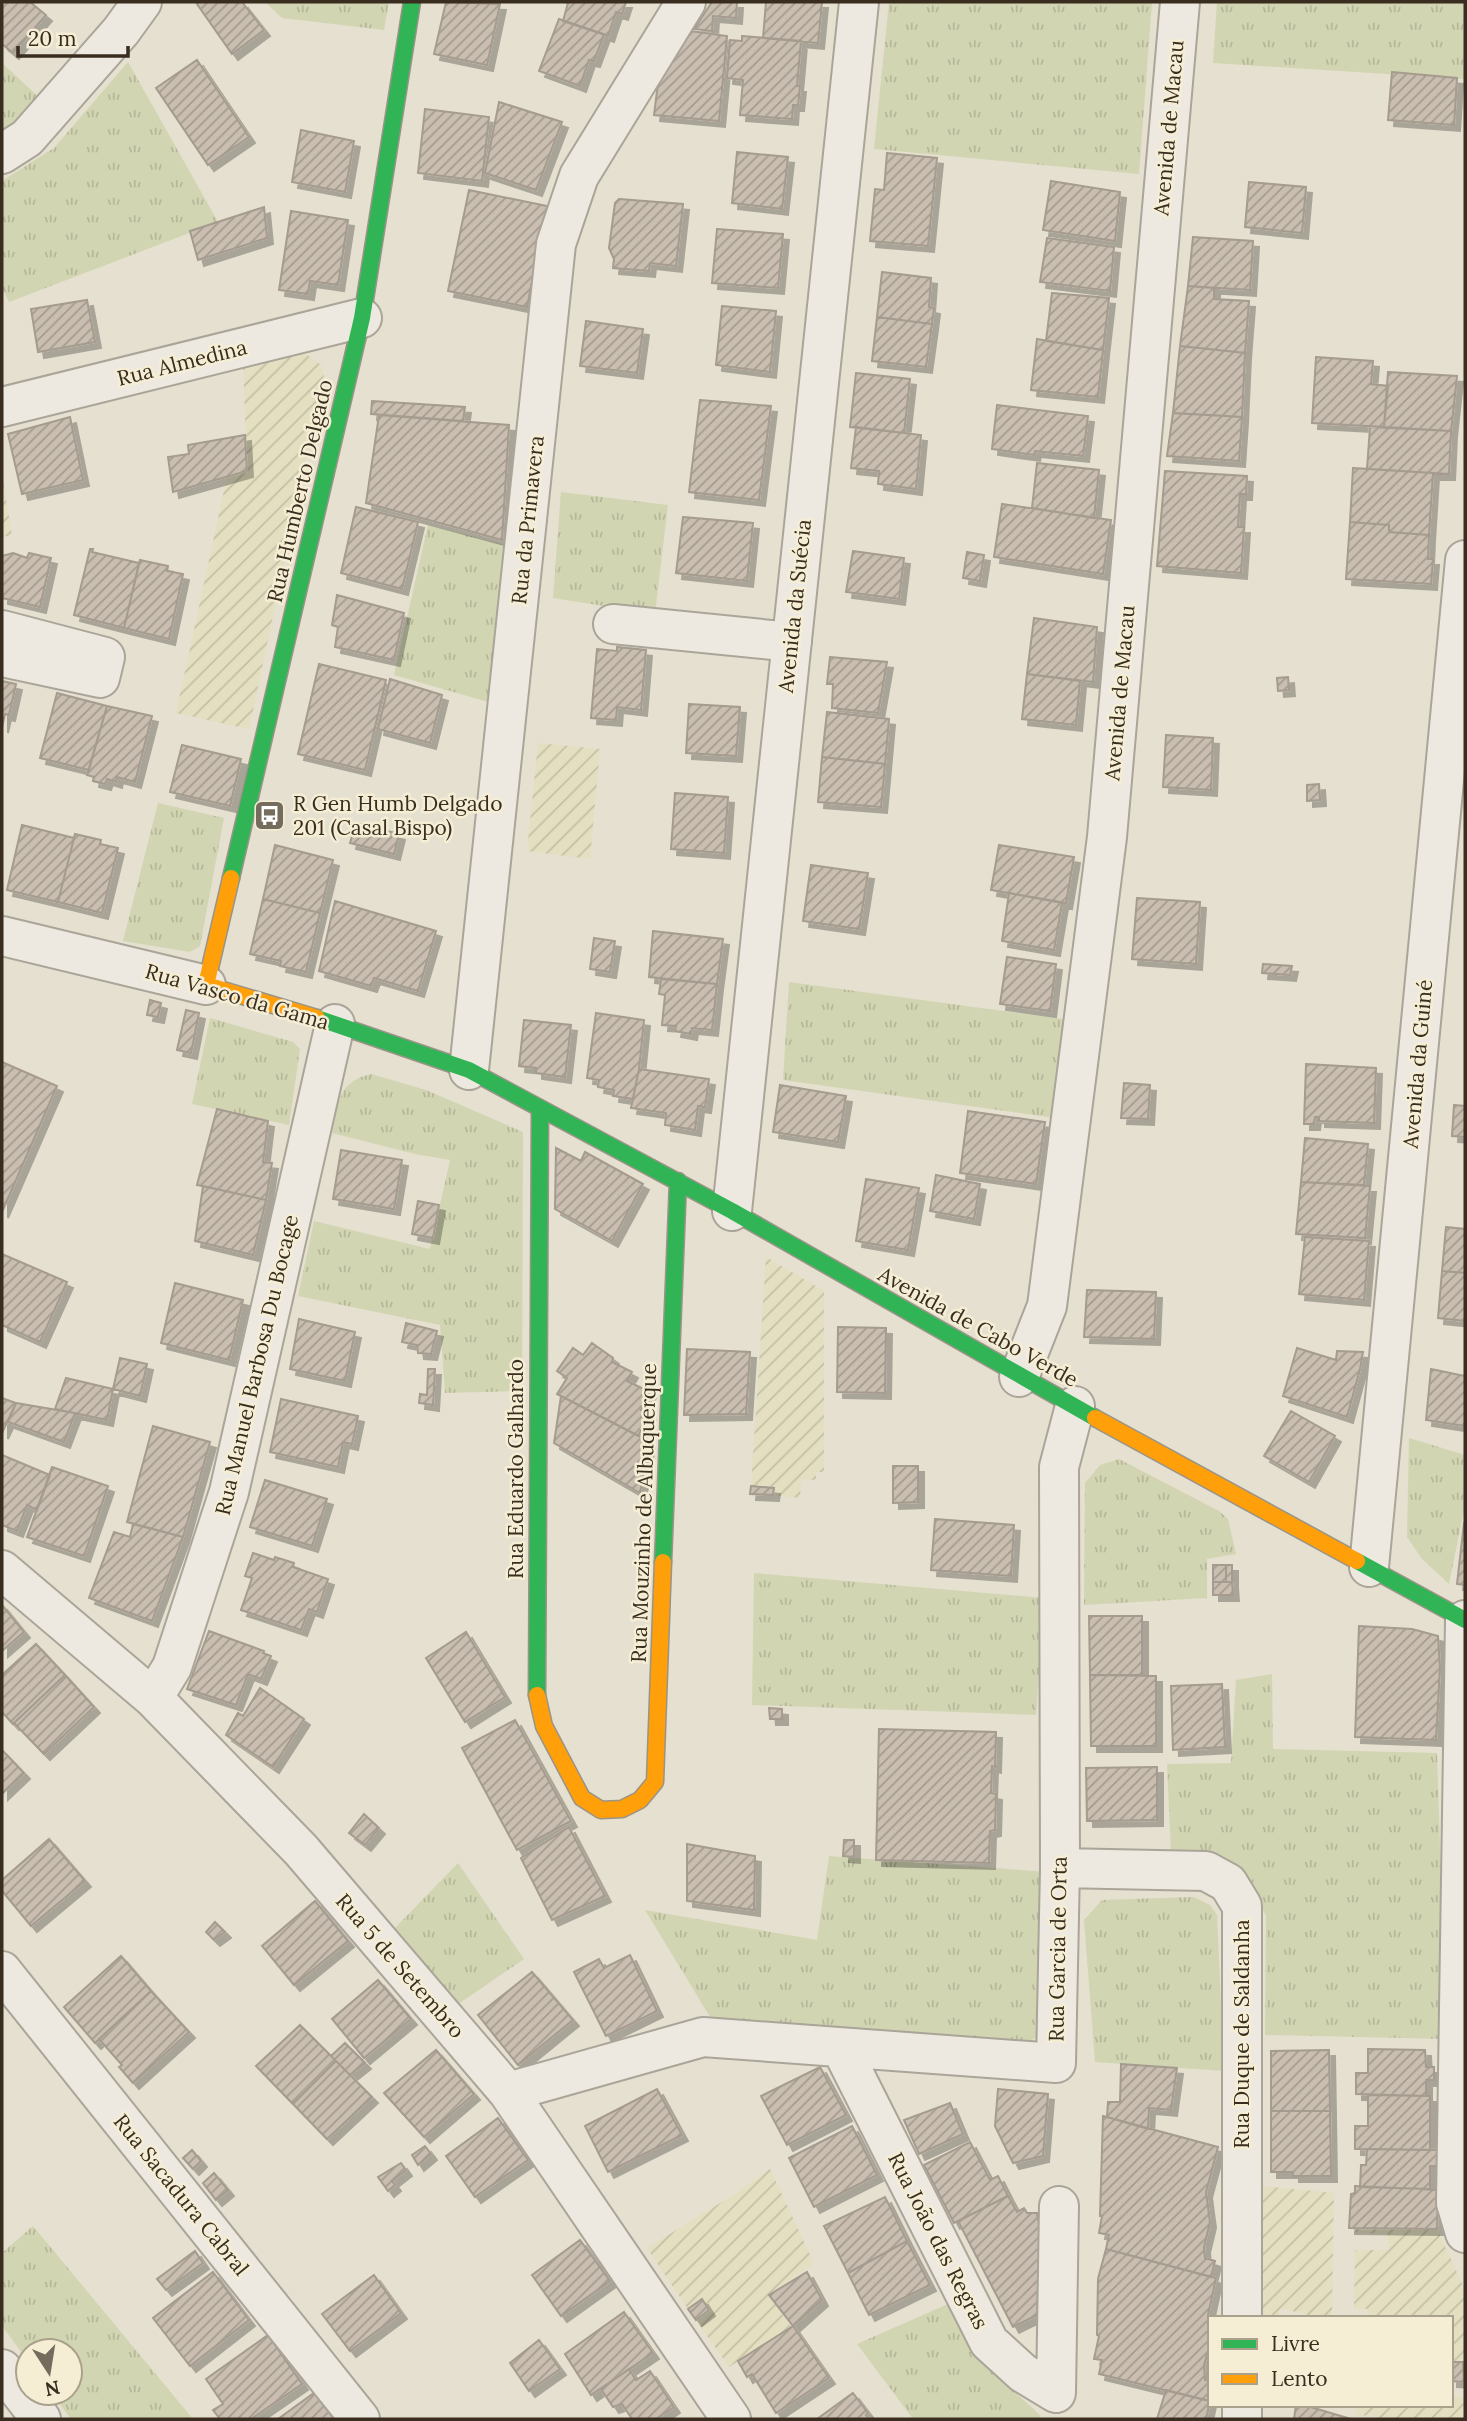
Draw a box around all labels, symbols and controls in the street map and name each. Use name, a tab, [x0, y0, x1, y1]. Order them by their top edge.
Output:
scale bar	[18, 14, 128, 58]
text: 20 m	[28, 25, 77, 52]
street label: Avenida de Macau	[1147, 39, 1190, 218]
street label: Rua Almedina	[114, 333, 250, 392]
street label: Rua Humberto Delgado	[261, 377, 338, 605]
street label: Rua da Primavera	[505, 434, 550, 606]
street label: Avenida da Suécia	[772, 518, 817, 695]
street label: Avenida de Macau	[1098, 604, 1141, 783]
place label: R Gen Humb Delgado 201 (Casal Bispo)	[293, 790, 502, 841]
bus stop icon: R Gen Humb Delgado 201 (Casal Bispo)	[253, 799, 287, 833]
street label: Rua Vasco da Gama	[142, 957, 332, 1036]
street label: Avenida da Guiné	[1397, 978, 1438, 1151]
street label: Rua Manuel Barbosa Du Bocage	[209, 1212, 304, 1518]
street label: Avenida de Cabo Verde	[873, 1260, 1083, 1393]
street label: Rua Eduardo Galhardo	[502, 1359, 529, 1579]
street label: Rua Mouzinho de Albuquerque	[625, 1363, 662, 1663]
street label: Rua Garcia de Orta	[1042, 1856, 1073, 2042]
street label: Rua 5 de Setembro	[330, 1888, 471, 2044]
street label: Rua Duque de Saldanha	[1228, 1919, 1255, 2149]
street label: Rua Sacadura Cabral	[108, 2108, 255, 2281]
street label: Rua João das Regras	[882, 2148, 995, 2334]
legend	[1208, 2316, 1453, 2407]
text: Livre	[1271, 2330, 1320, 2357]
north arrow	[14, 2337, 84, 2407]
text: Lento	[1271, 2365, 1328, 2392]
text: N	[43, 2375, 62, 2402]

